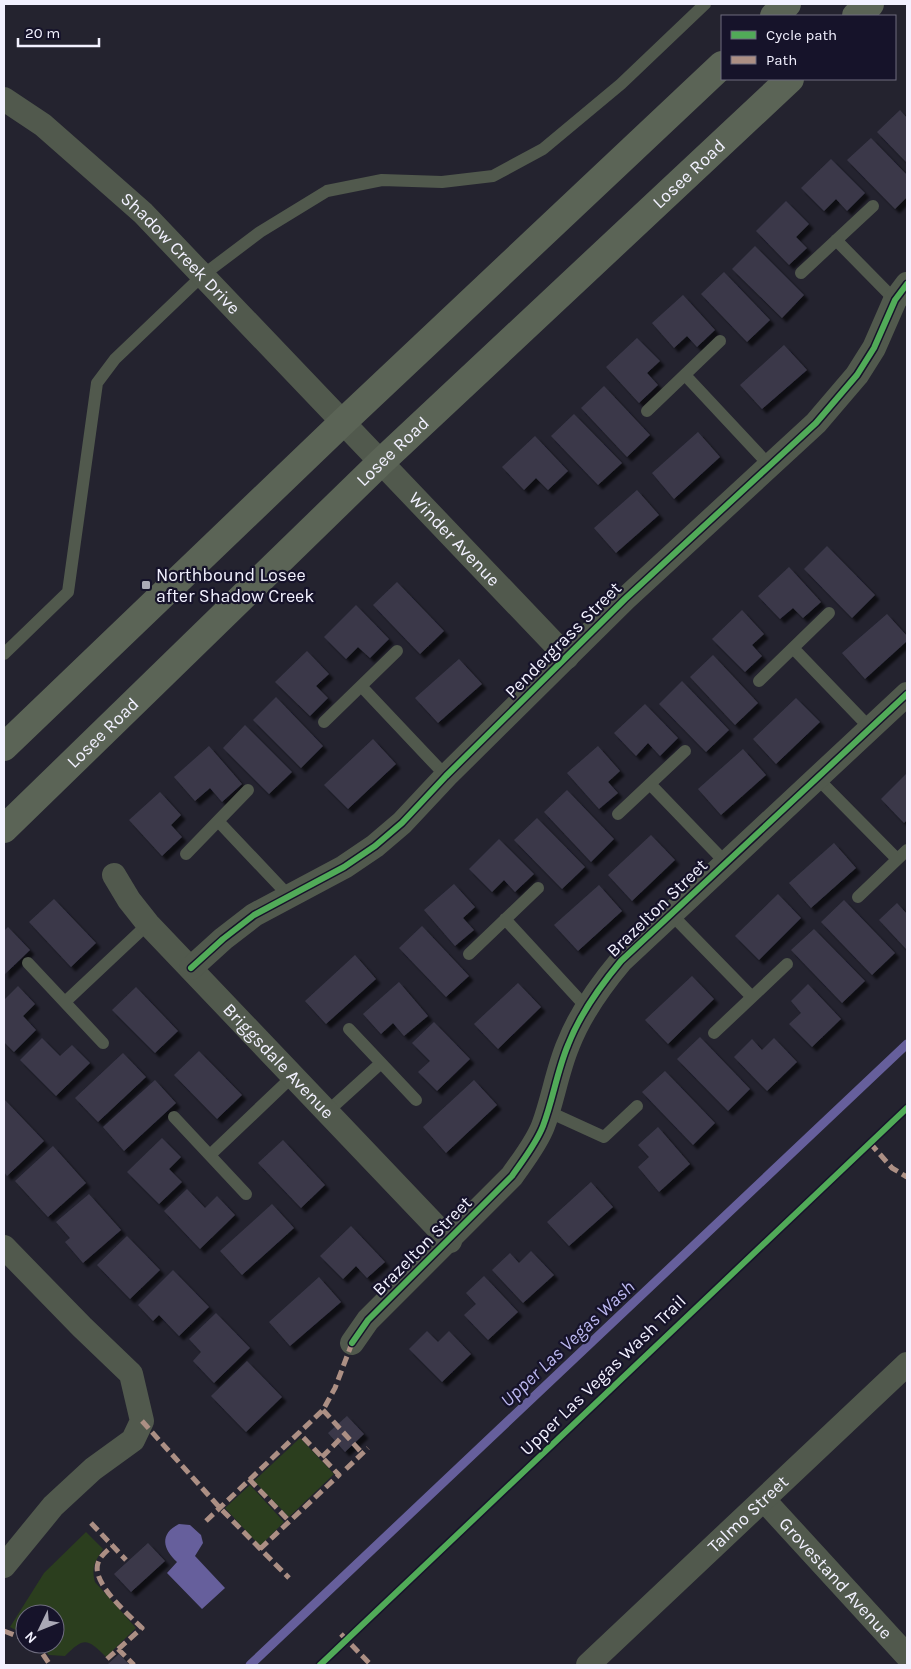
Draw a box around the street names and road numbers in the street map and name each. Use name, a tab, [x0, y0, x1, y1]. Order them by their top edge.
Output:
street label: Losee Road	[648, 134, 730, 213]
street label: Shadow Creek Drive	[116, 187, 245, 319]
street label: Losee Road	[352, 412, 434, 491]
street label: Winder Avenue	[404, 487, 505, 591]
street label: Pendergrass Street	[500, 577, 626, 703]
street label: Losee Road	[62, 693, 144, 773]
street label: Brazelton Street	[602, 854, 712, 962]
street label: Briggsdale Avenue	[218, 999, 339, 1123]
street label: Brazelton Street	[368, 1192, 476, 1300]
street label: Upper Las Vegas Wash Trail	[516, 1290, 690, 1460]
street label: Talmo Street	[703, 1471, 793, 1557]
street label: Grovestand Avenue	[774, 1513, 897, 1644]

